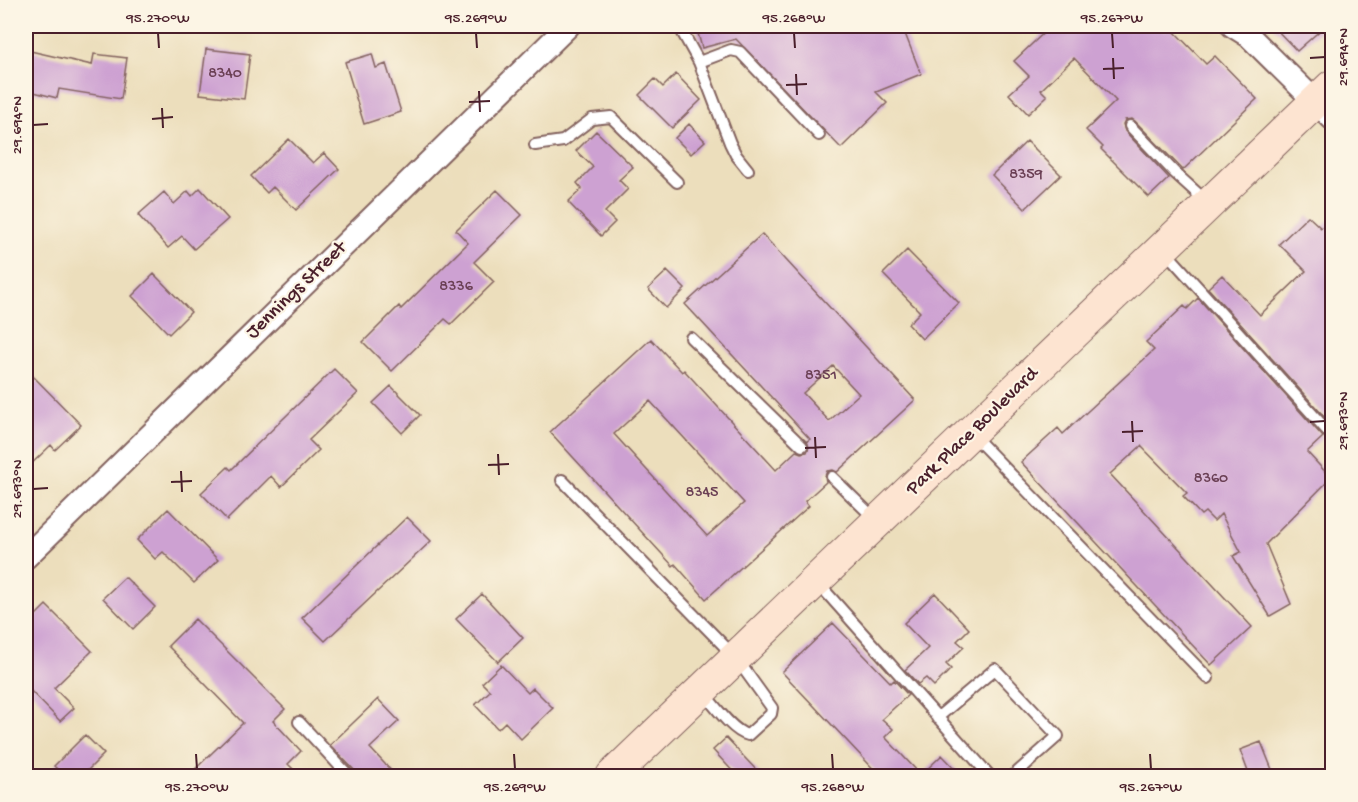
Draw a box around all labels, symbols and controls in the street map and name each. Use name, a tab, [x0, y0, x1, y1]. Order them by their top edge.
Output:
text: 95.270°W	[125, 10, 190, 28]
text: 95.269°W	[444, 10, 507, 28]
text: 95.268°W	[762, 10, 826, 28]
text: 95.267°W	[1080, 10, 1143, 28]
text: 29.694°N	[1335, 28, 1353, 86]
house number: 8340	[208, 65, 242, 84]
text: 29.694°N	[9, 96, 27, 154]
house number: 8359	[1009, 166, 1043, 185]
street label: Jennings Street	[242, 236, 353, 345]
house number: 8336	[439, 278, 474, 297]
street label: Park Place Boulevard	[901, 361, 1045, 502]
house number: 8351	[805, 367, 837, 386]
text: 29.693°N	[1335, 391, 1353, 451]
text: 29.693°N	[9, 459, 27, 519]
house number: 8360	[1194, 470, 1228, 489]
house number: 8345	[685, 484, 719, 503]
text: 95.270°W	[164, 779, 229, 797]
text: 95.269°W	[483, 779, 546, 797]
text: 95.268°W	[801, 779, 865, 797]
text: 95.267°W	[1119, 779, 1182, 797]

